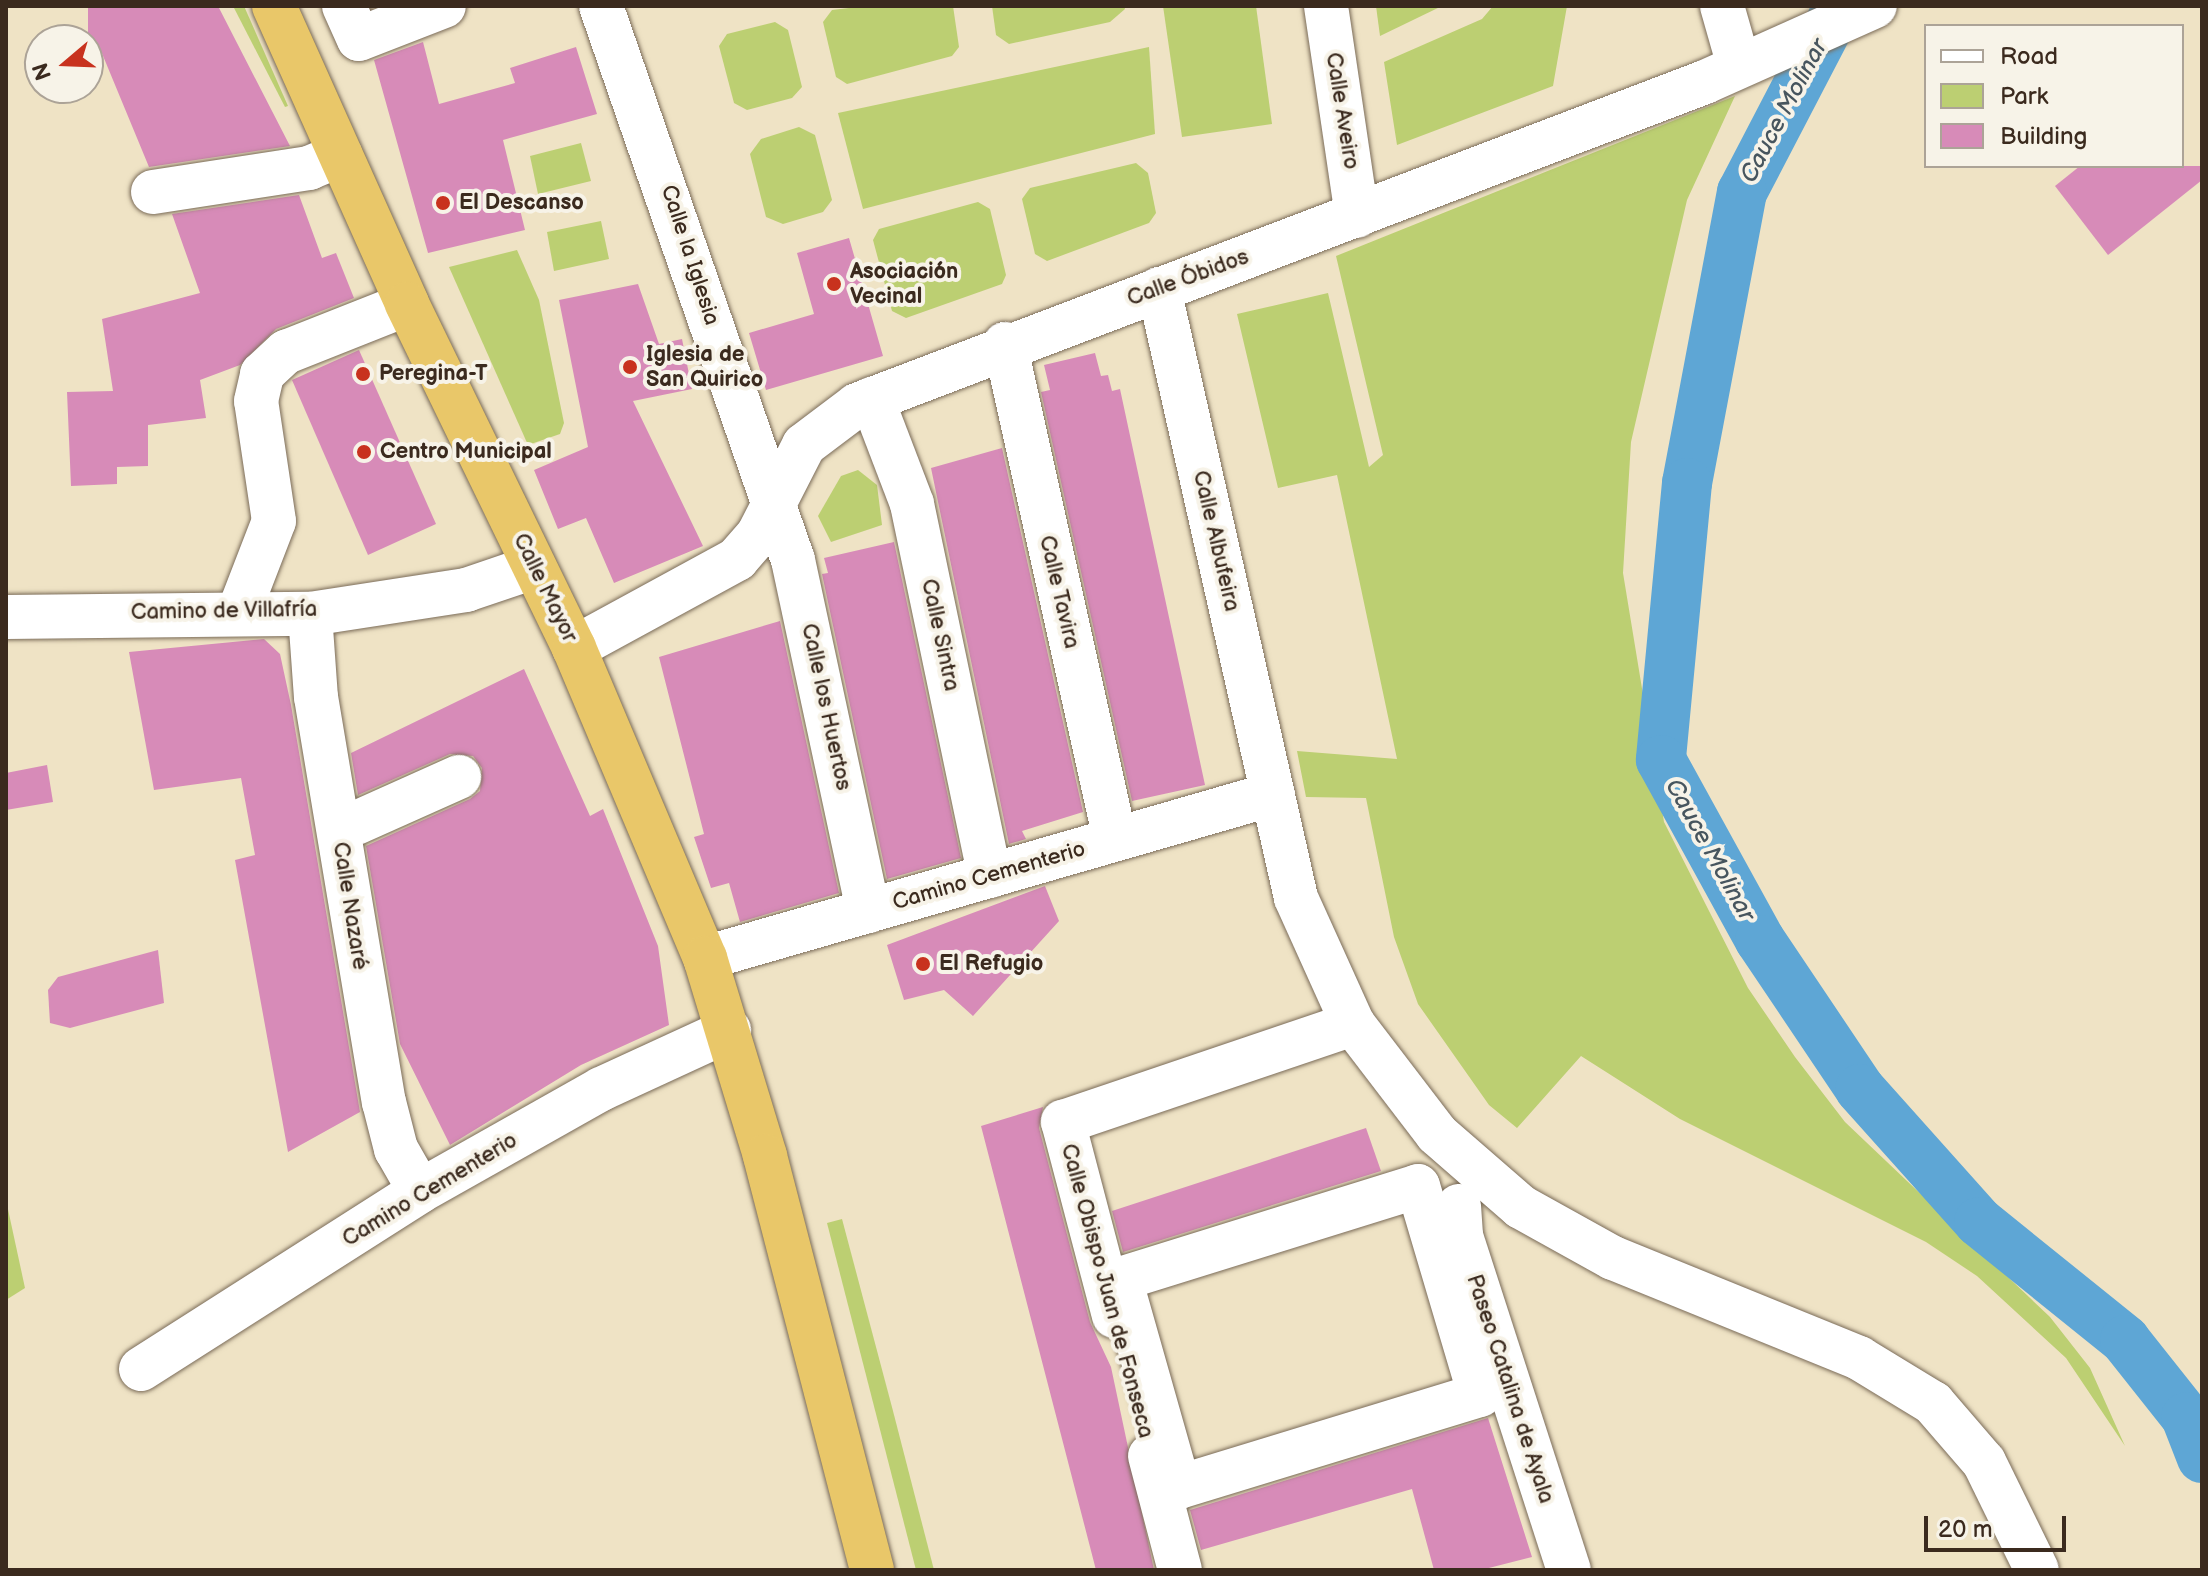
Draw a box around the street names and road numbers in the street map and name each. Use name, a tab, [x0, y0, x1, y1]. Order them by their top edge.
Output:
street label: Calle Aveiro	[1320, 51, 1364, 171]
street label: Calle la Iglesia	[655, 182, 725, 328]
street label: Calle Óbidos	[1124, 244, 1252, 312]
street label: Calle Albufeira	[1187, 468, 1245, 614]
street label: Calle Mayor	[507, 529, 583, 647]
street label: Calle Tavira	[1033, 533, 1085, 651]
street label: Calle Sintra	[915, 576, 965, 694]
street label: Camino de Villafría	[130, 596, 318, 626]
street label: Calle los Huertos	[795, 621, 857, 793]
street label: Camino Cementerio	[890, 836, 1088, 916]
street label: Calle Nazaré	[327, 840, 373, 972]
street label: Camino Cementerio	[338, 1127, 522, 1253]
street label: Calle Obispo Juan de Fonseca	[1055, 1140, 1159, 1442]
street label: Paseo Catalina de Ayala	[1461, 1271, 1559, 1507]

